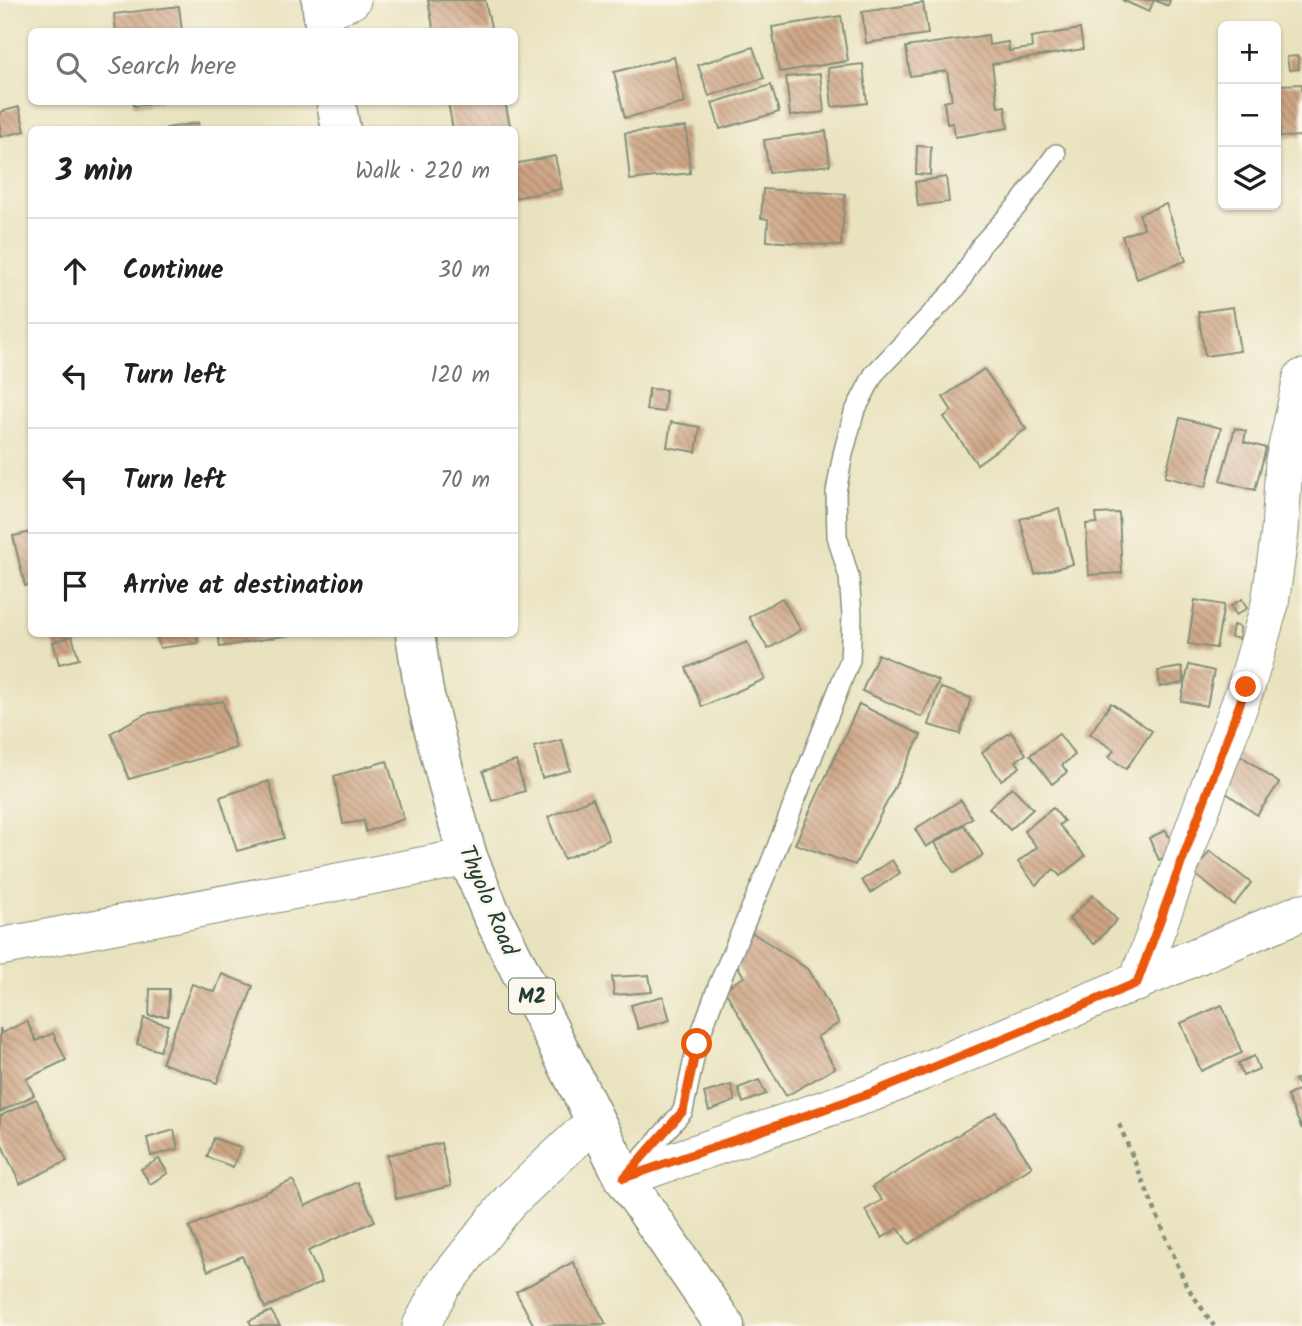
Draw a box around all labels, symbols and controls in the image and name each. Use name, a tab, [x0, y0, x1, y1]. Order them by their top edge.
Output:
map controls	[1218, 21, 1281, 210]
button: +	[1218, 21, 1281, 84]
search box	[28, 28, 518, 105]
text: Search here	[108, 46, 236, 88]
icon: search	[52, 48, 90, 86]
button: −	[1218, 84, 1281, 147]
button: layers	[1218, 147, 1281, 210]
text: 3 min	[56, 148, 133, 196]
text: Walk · 220 m	[355, 154, 490, 190]
text: Continue	[123, 250, 224, 292]
icon: ahead	[56, 252, 94, 290]
text: 30 m	[438, 253, 490, 289]
text: Turn left	[123, 355, 226, 397]
icon: left	[56, 357, 94, 395]
text: 120 m	[430, 358, 490, 394]
text: Turn left	[123, 460, 226, 502]
icon: left	[56, 462, 94, 500]
text: 70 m	[440, 463, 490, 499]
text: Arrive at destination	[123, 565, 363, 607]
icon: arrive	[56, 567, 94, 605]
route end	[1230, 671, 1261, 702]
street label: Thyolo Road	[448, 840, 527, 962]
road number: M2	[509, 978, 555, 1014]
route start	[681, 1028, 712, 1059]

